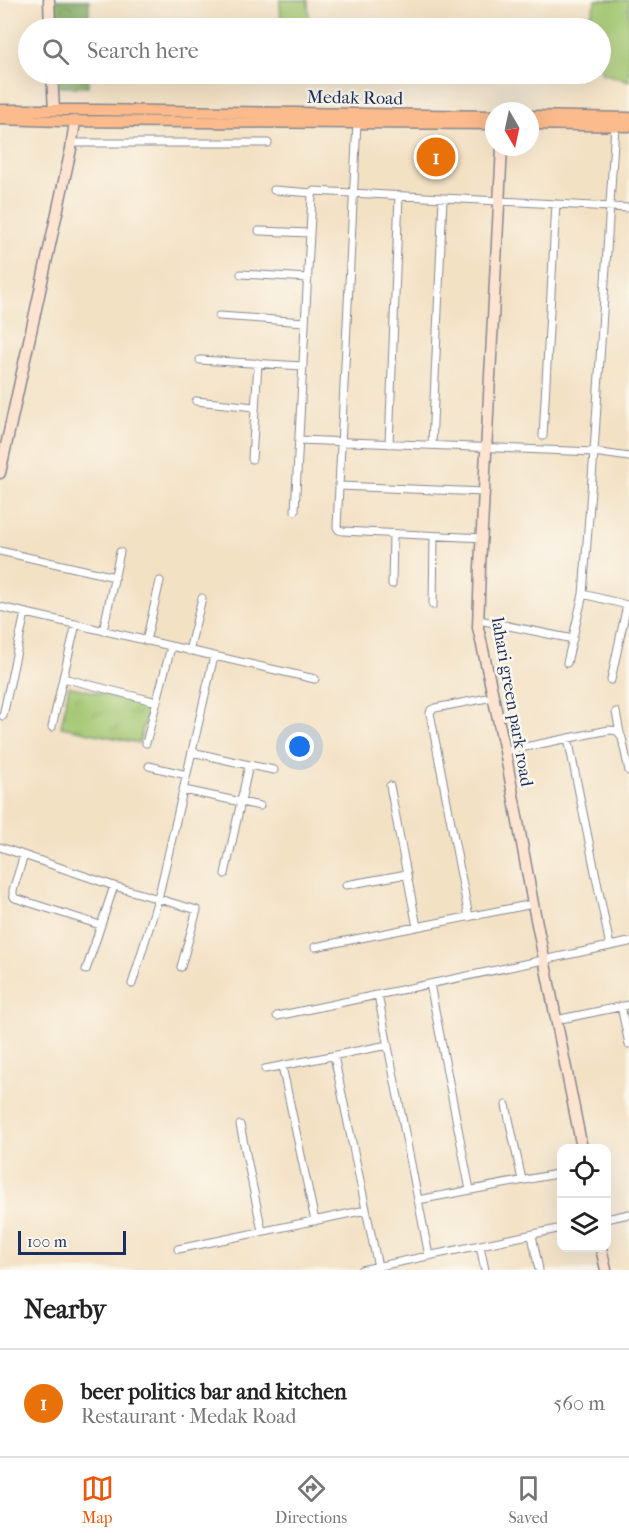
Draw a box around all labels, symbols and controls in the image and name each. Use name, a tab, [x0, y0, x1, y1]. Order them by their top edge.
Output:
search box	[18, 18, 611, 84]
icon: search	[39, 35, 72, 68]
text: Search here	[87, 38, 199, 64]
street label: Medak Road	[307, 87, 404, 109]
north arrow	[485, 102, 539, 156]
pin: 1	[416, 134, 456, 180]
street label: lahari green park road	[487, 615, 537, 788]
your location	[285, 732, 314, 761]
map controls	[557, 1144, 611, 1252]
button: locate	[557, 1144, 611, 1198]
button: layers	[557, 1198, 611, 1252]
scale bar	[18, 1228, 126, 1256]
text: 100 m	[27, 1232, 67, 1251]
text: Nearby	[24, 1294, 106, 1325]
text: beer politics bar and kitchen	[81, 1379, 347, 1405]
text: 1	[40, 1392, 47, 1415]
text: 560 m	[554, 1392, 605, 1415]
text: Restaurant · Medak Road	[81, 1405, 296, 1428]
tab: Map	[81, 1472, 114, 1527]
tab: Directions	[275, 1472, 347, 1527]
tab: Saved	[509, 1472, 548, 1527]

